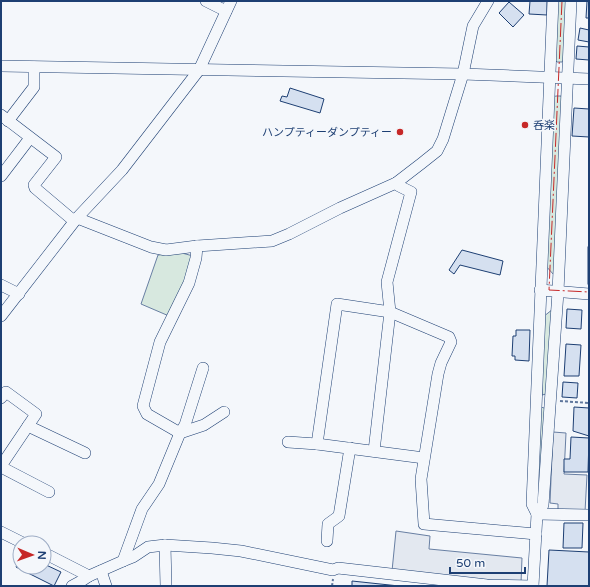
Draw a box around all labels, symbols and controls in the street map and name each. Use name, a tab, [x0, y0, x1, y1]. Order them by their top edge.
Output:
place label: 呑楽	[533, 119, 555, 132]
marker: 呑楽	[520, 120, 530, 130]
place label: ハンプティーダンプティー	[262, 126, 392, 139]
marker: ハンプティーダンプティー	[395, 127, 405, 137]
north arrow	[12, 535, 52, 575]
scale bar	[450, 549, 525, 575]
text: N	[35, 551, 48, 560]
text: 50 m	[456, 556, 485, 570]

